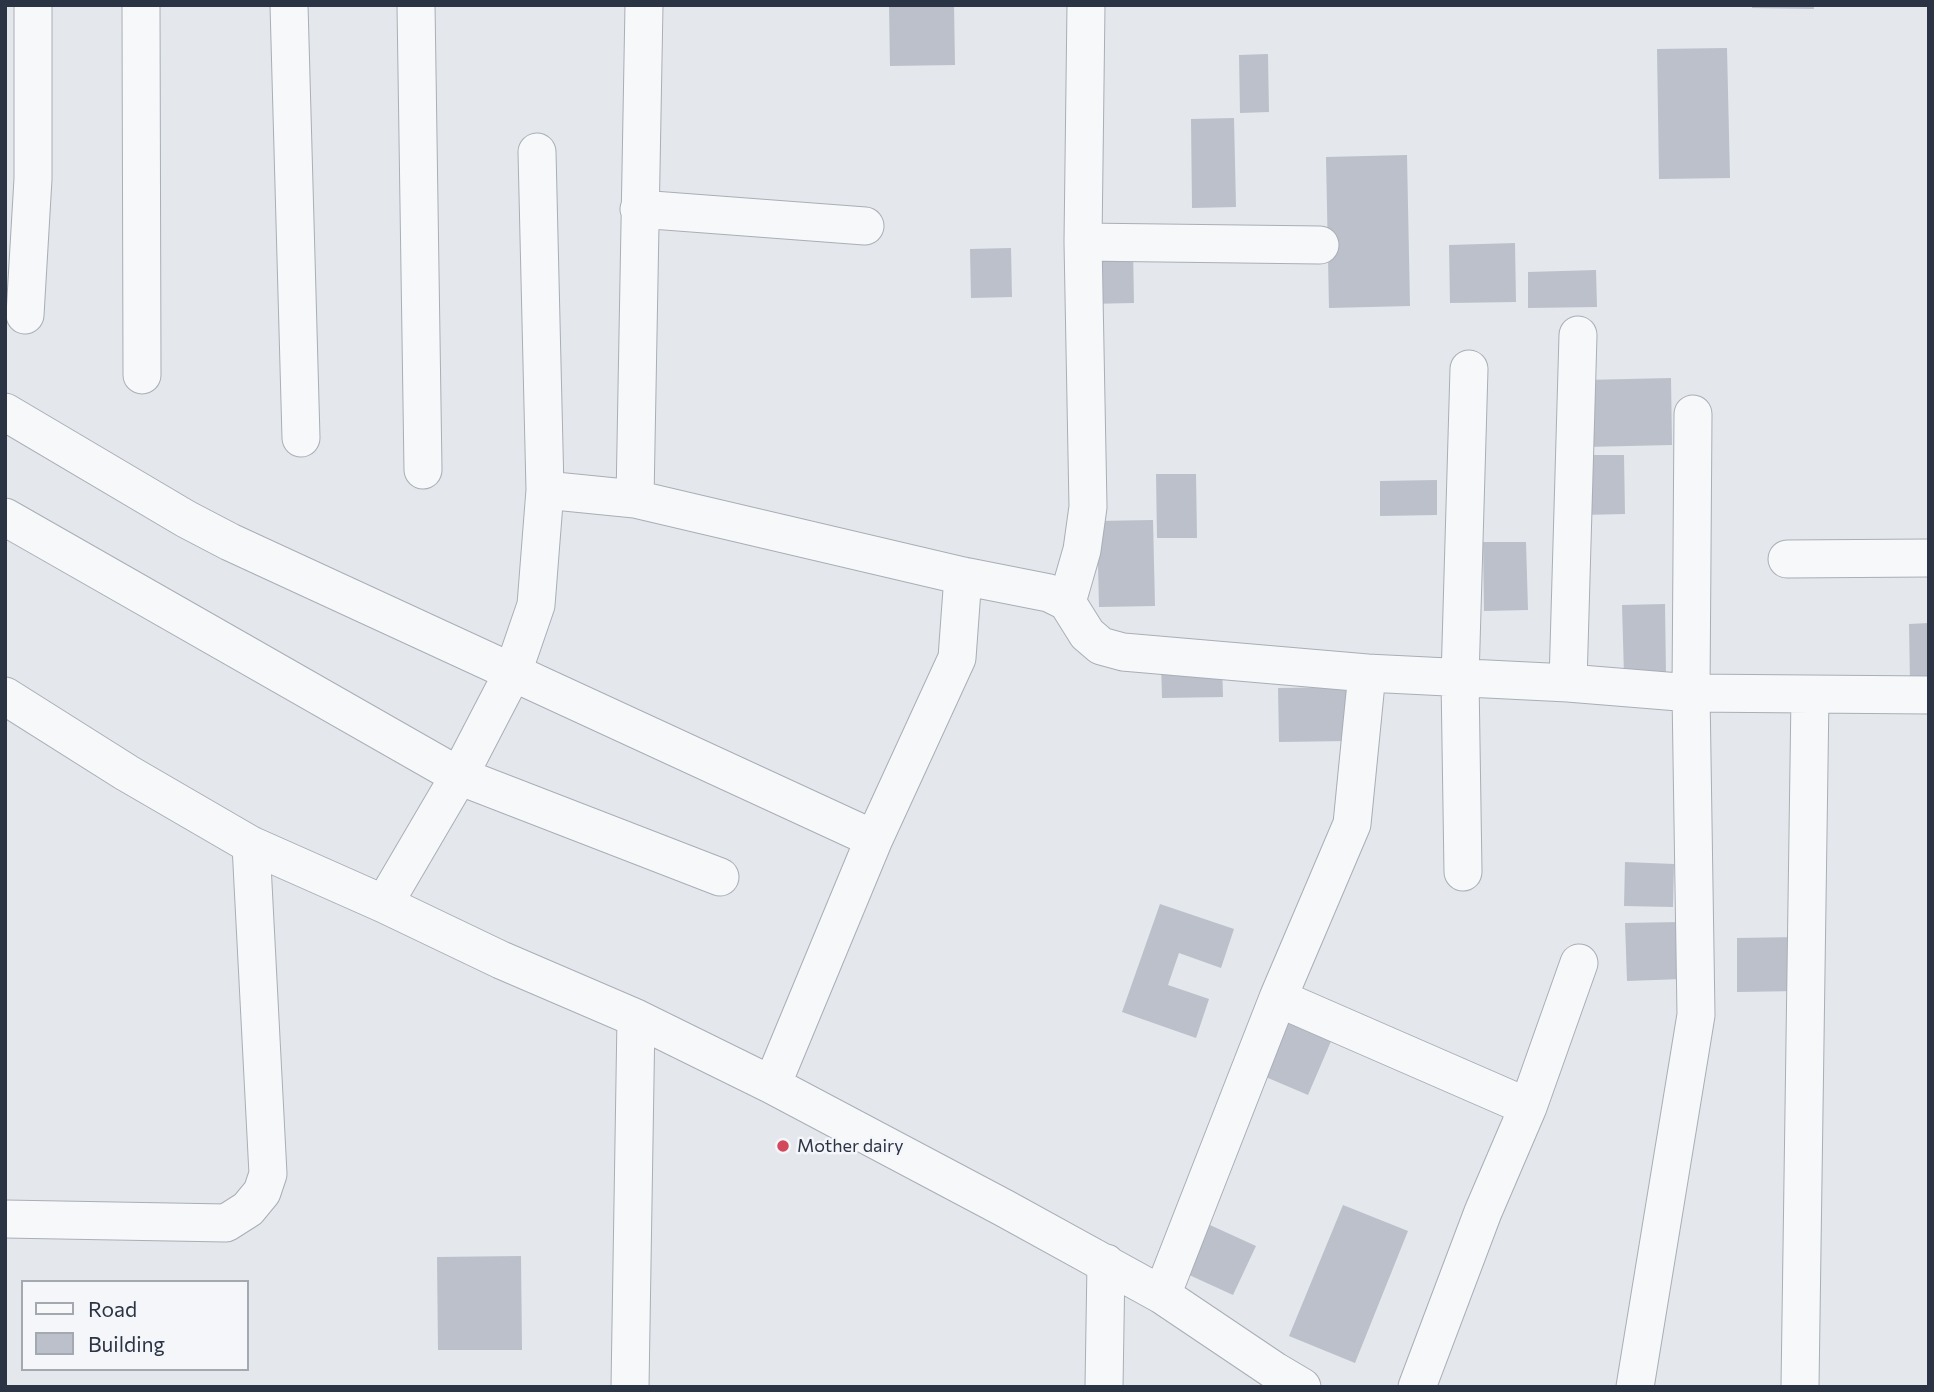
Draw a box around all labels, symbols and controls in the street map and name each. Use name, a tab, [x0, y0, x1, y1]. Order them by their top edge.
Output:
place label: Mother dairy	[797, 1135, 904, 1157]
marker: Mother dairy	[775, 1138, 791, 1154]
legend	[21, 1280, 248, 1371]
text: Road	[88, 1296, 137, 1321]
text: Building	[88, 1331, 165, 1356]

